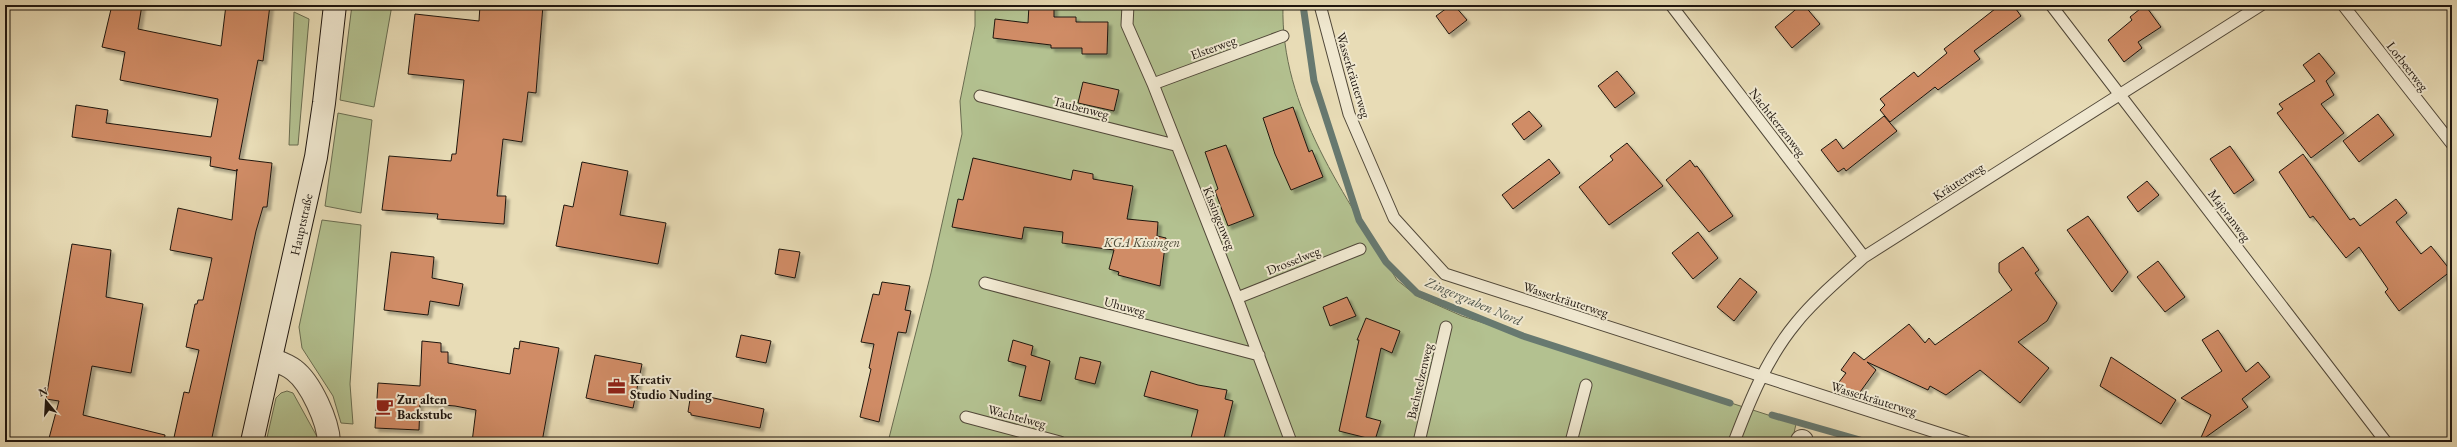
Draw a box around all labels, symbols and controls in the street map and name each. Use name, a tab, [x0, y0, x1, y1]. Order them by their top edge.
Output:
street label: Wasserkräuterweg	[1332, 30, 1375, 120]
street label: Elsterweg	[1188, 31, 1239, 64]
street label: Lorbeerweg	[2383, 38, 2433, 95]
street label: Nachtkerzenweg	[1745, 84, 1810, 160]
street label: Taubenweg	[1051, 92, 1111, 123]
street label: Kräuterweg	[1929, 158, 1988, 204]
street label: Kissingenweg	[1199, 184, 1240, 253]
street label: Majoranweg	[2204, 186, 2255, 245]
street label: Hauptstraße	[286, 192, 317, 257]
park label: KGA Kissingen	[1103, 234, 1180, 251]
street label: Drosselweg	[1264, 242, 1323, 279]
water label: Zingergraben Nord	[1422, 272, 1526, 330]
street label: Wasserkräuterweg	[1521, 278, 1611, 321]
street label: Uhuweg	[1102, 293, 1148, 320]
street label: Bachstelzenweg	[1403, 341, 1437, 421]
place label: Kreativ Studio Nuding	[630, 371, 712, 403]
office icon: Kreativ Studio Nuding	[607, 376, 627, 396]
street label: Wasserkräuterweg	[1829, 377, 1919, 420]
north arrow	[26, 381, 66, 421]
text: N	[37, 383, 49, 400]
place label: Zur alten Backstube	[397, 391, 453, 423]
cafe icon: Zur alten Backstube	[374, 396, 394, 416]
street label: Wachtelweg	[986, 401, 1048, 432]

